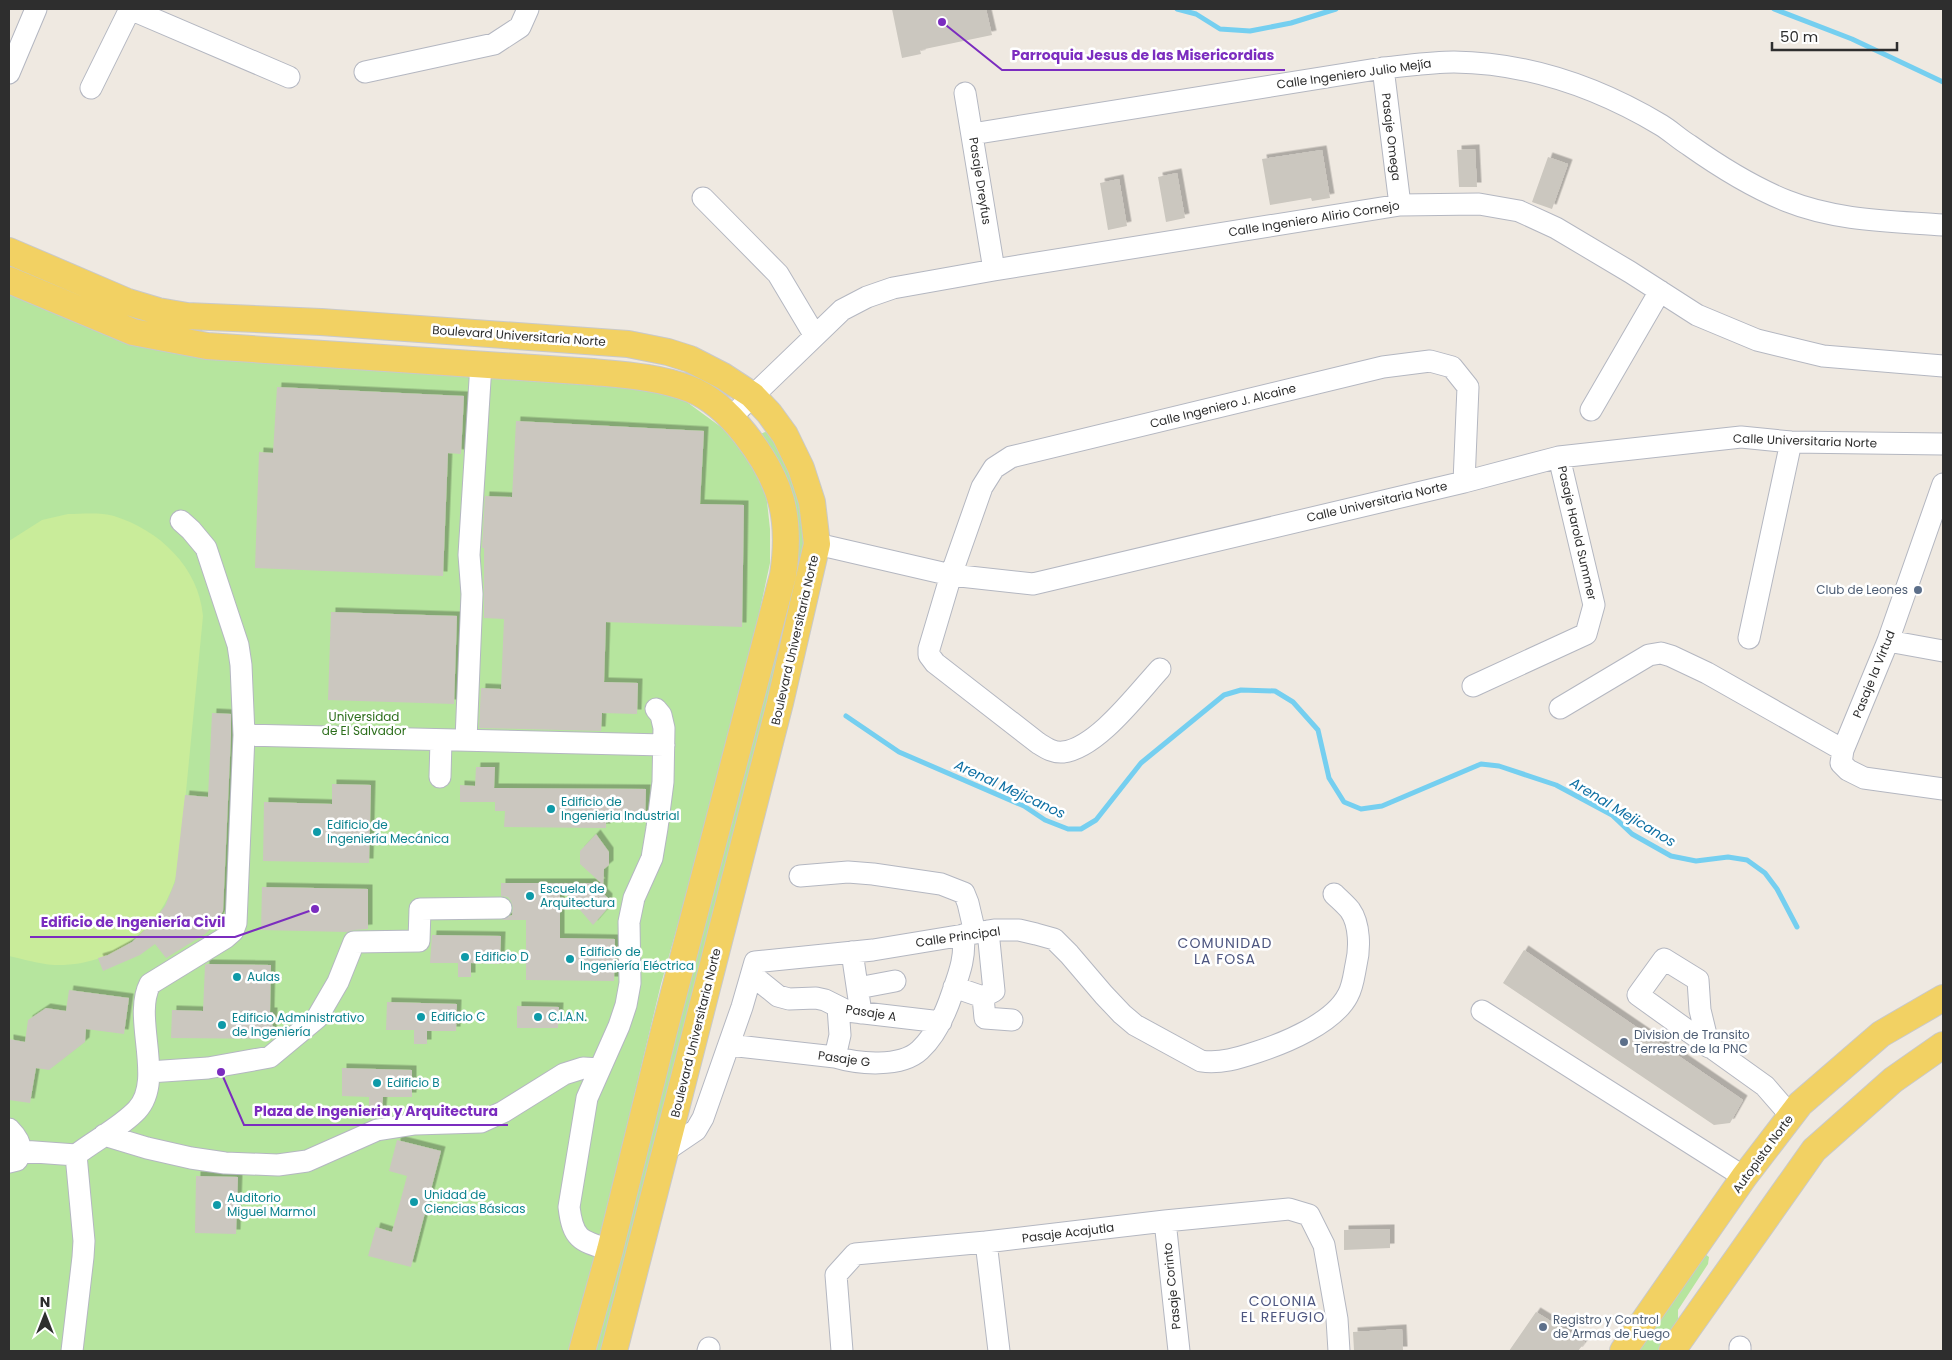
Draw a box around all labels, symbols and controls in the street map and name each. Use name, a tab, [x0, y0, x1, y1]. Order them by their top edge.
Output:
scale bar	[1772, 20, 1897, 52]
text: 50 m	[1780, 26, 1818, 47]
callout: Parroquia Jesus de las Misericordias	[1002, 41, 1285, 70]
text: Parroquia Jesus de las Misericordias	[1012, 45, 1275, 65]
street label: Calle Ingeniero Julio Mejía	[1275, 54, 1432, 93]
street label: Pasaje Omega	[1378, 92, 1405, 182]
street label: Pasaje Dreyfus	[965, 136, 996, 226]
street label: Calle Ingeniero Alirio Cornejo	[1227, 197, 1401, 240]
street label: Boulevard Universitaria Norte	[432, 321, 606, 350]
street label: Calle Ingeniero J. Alcaine	[1148, 379, 1298, 432]
street label: Calle Universitaria Norte	[1733, 429, 1877, 452]
street label: Pasaje Harold Summer	[1554, 464, 1601, 602]
street label: Calle Universitaria Norte	[1305, 477, 1449, 526]
street label: Boulevard Universitaria Norte	[767, 553, 822, 727]
place label: Club de Leones	[1816, 581, 1908, 598]
marker: Club de Leones	[1912, 584, 1924, 596]
street label: Pasaje la Virtud	[1848, 628, 1899, 720]
park label: Universidad de El Salvador	[322, 708, 407, 739]
water label: Arenal Mejicanos	[950, 754, 1069, 823]
water label: Arenal Mejicanos	[1565, 772, 1680, 852]
place label: Edificio de Ingenieria Industrial	[561, 793, 680, 824]
marker: Edificio de Ingenieria Industrial	[545, 803, 557, 815]
place label: Edificio de Ingeniería Mecánica	[327, 816, 449, 847]
marker: Edificio de Ingeniería Mecánica	[311, 826, 323, 838]
place label: Escuela de Arquitectura	[540, 880, 615, 911]
marker: Escuela de Arquitectura	[524, 890, 536, 902]
callout: Edificio de Ingeniería Civil	[30, 908, 235, 937]
text: Edificio de Ingeniería Civil	[41, 912, 225, 932]
street label: Calle Principal	[914, 922, 1001, 951]
district label: COMUNIDAD LA FOSA	[1178, 933, 1272, 969]
place label: Edificio de Ingeniería Eléctrica	[580, 943, 694, 974]
street label: Boulevard Universitaria Norte	[666, 946, 725, 1119]
place label: Edificio D	[475, 948, 529, 965]
marker: Edificio D	[459, 951, 471, 963]
marker: Edificio de Ingeniería Eléctrica	[564, 953, 576, 965]
place label: Aulas	[247, 968, 280, 985]
marker: Aulas	[231, 971, 243, 983]
street label: Pasaje A	[844, 1000, 898, 1025]
place label: Edificio C	[431, 1008, 486, 1025]
place label: C.I.A.N.	[548, 1008, 587, 1025]
place label: Edificio Administrativo de Ingeniería	[232, 1009, 365, 1040]
marker: Edificio C	[415, 1011, 427, 1023]
marker: C.I.A.N.	[532, 1011, 544, 1023]
marker: Edificio Administrativo de Ingeniería	[216, 1019, 228, 1031]
place label: Division de Transito Terrestre de la PNC	[1634, 1026, 1750, 1057]
marker: Division de Transito Terrestre de la PNC	[1618, 1036, 1630, 1048]
street label: Pasaje G	[817, 1046, 871, 1071]
place label: Edificio B	[387, 1074, 440, 1091]
marker: Edificio B	[371, 1077, 383, 1089]
callout: Plaza de Ingenieria y Arquitectura	[244, 1096, 508, 1125]
text: Plaza de Ingenieria y Arquitectura	[254, 1101, 498, 1121]
street label: Autopista Norte	[1728, 1111, 1797, 1196]
place label: Unidad de Ciencias Básicas	[424, 1186, 526, 1217]
place label: Auditorio Miguel Marmol	[227, 1189, 316, 1220]
marker: Unidad de Ciencias Básicas	[408, 1196, 420, 1208]
marker: Auditorio Miguel Marmol	[211, 1199, 223, 1211]
street label: Pasaje Acajutla	[1021, 1218, 1115, 1247]
street label: Pasaje Corinto	[1158, 1242, 1185, 1330]
north arrow	[20, 1290, 70, 1340]
district label: COLONIA EL REFUGIO	[1241, 1291, 1325, 1327]
text: N	[40, 1292, 50, 1312]
place label: Registro y Control de Armas de Fuego	[1553, 1311, 1670, 1342]
marker: Registro y Control de Armas de Fuego	[1537, 1321, 1549, 1333]

